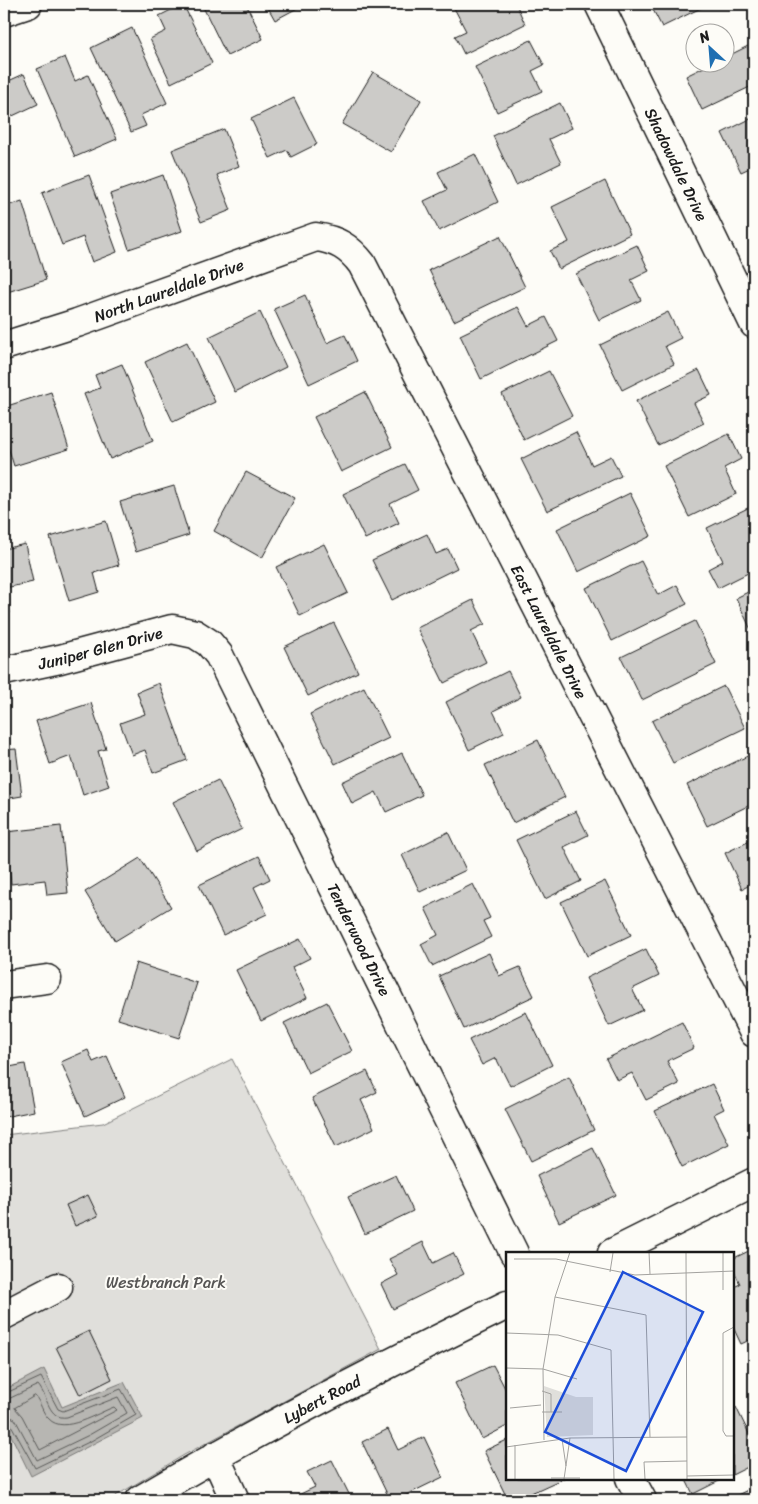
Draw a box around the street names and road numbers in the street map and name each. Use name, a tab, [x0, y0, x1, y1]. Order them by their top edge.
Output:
street label: Shadowdale Drive	[637, 102, 717, 226]
street label: North Laureldale Drive	[89, 250, 248, 330]
street label: East Laureldale Drive	[503, 559, 596, 704]
street label: Juniper Glen Drive	[35, 618, 166, 678]
street label: Tenderwood Drive	[319, 878, 400, 1001]
street label: Lybert Road	[278, 1366, 367, 1431]

